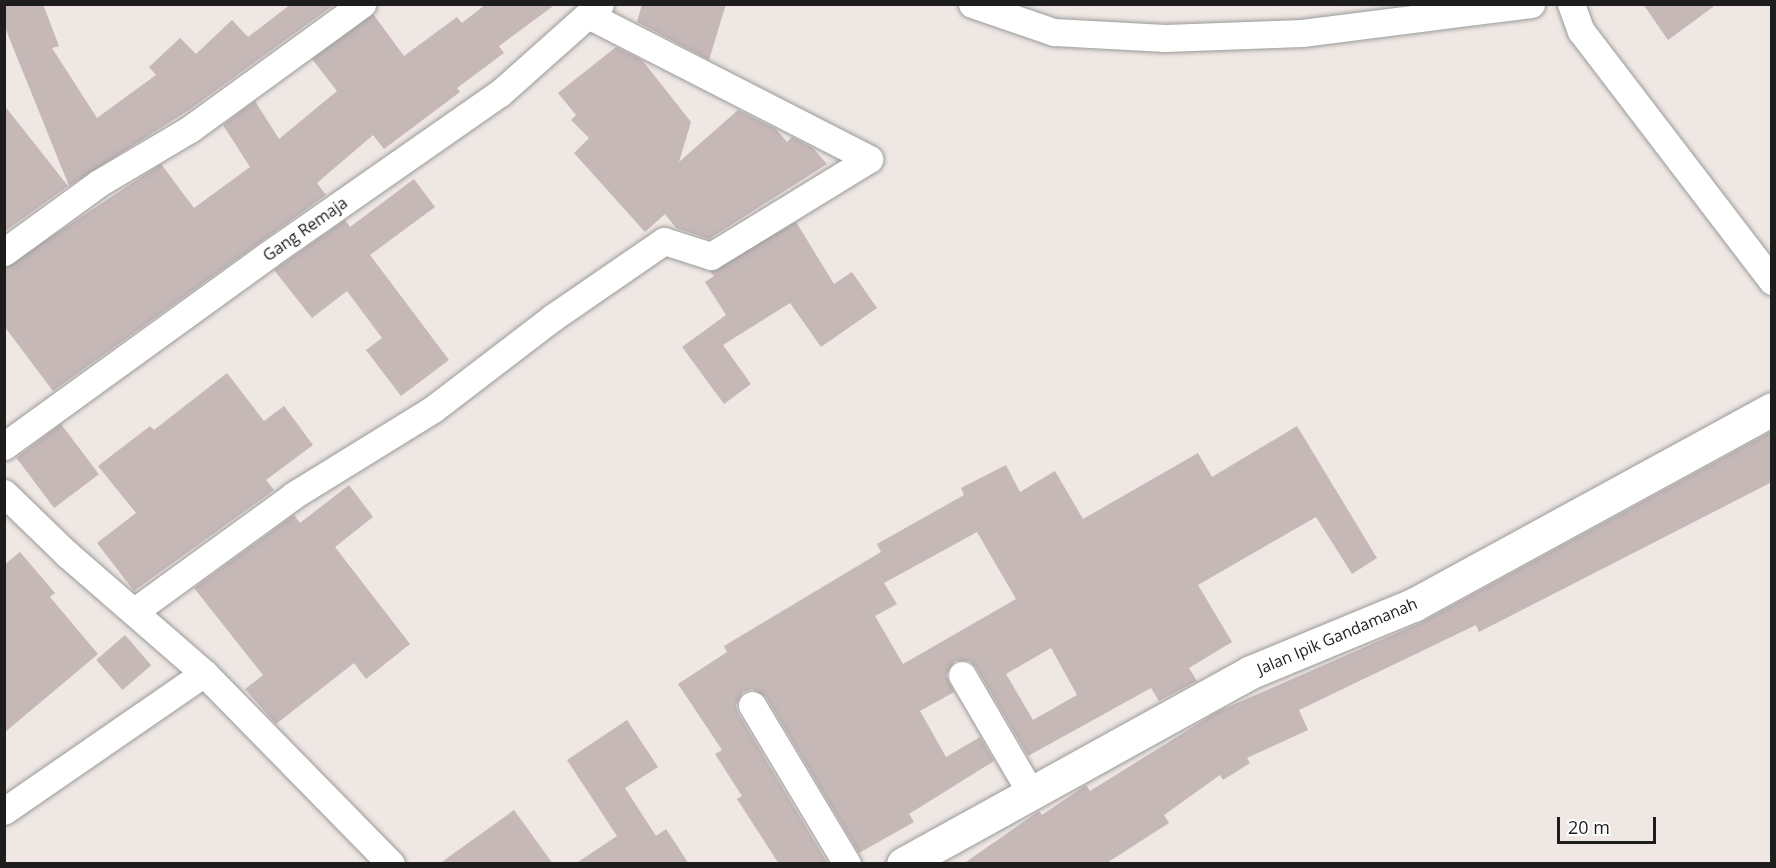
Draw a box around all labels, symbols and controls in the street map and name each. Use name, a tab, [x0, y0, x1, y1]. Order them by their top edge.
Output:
street label: Gang Remaja	[259, 193, 351, 265]
street label: Jalan Ipik Gandamanah	[1254, 594, 1420, 678]
scale bar	[1560, 805, 1659, 843]
text: 20 m	[1568, 815, 1610, 839]

